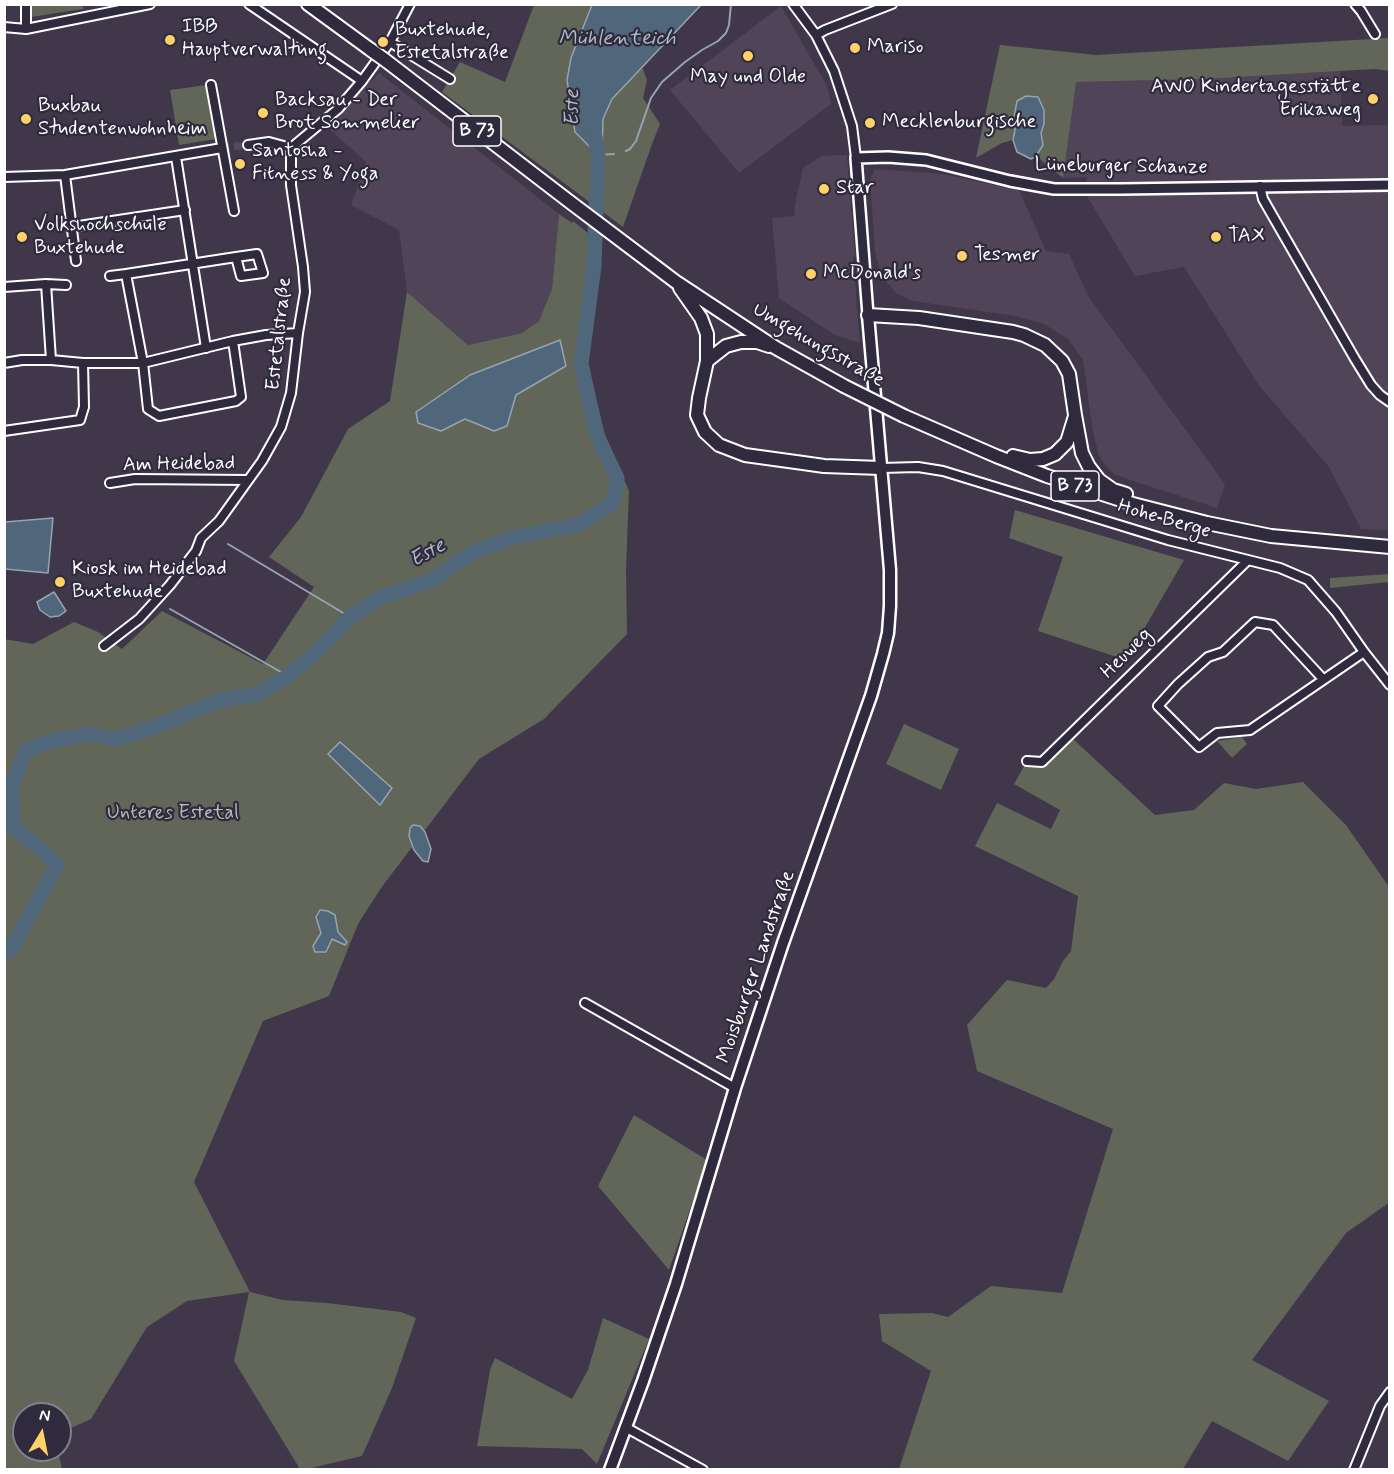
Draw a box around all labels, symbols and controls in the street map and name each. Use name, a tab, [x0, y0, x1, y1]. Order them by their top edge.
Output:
place label: IBB Hauptverwaltung	[182, 16, 327, 63]
place label: Buxtehude, Estetalstraße	[395, 19, 509, 66]
water label: Mühlenteich	[558, 27, 676, 53]
marker: IBB Hauptverwaltung	[163, 33, 177, 47]
marker: Buxtehude, Estetalstraße	[376, 35, 390, 49]
place label: Mariso	[867, 36, 923, 60]
marker: Mariso	[848, 41, 862, 55]
marker: May und Olde	[741, 49, 755, 63]
place label: May und Olde	[690, 66, 806, 90]
place label: AWO Kindertagesstätte Erikaweg	[1151, 76, 1361, 123]
place label: Backsau - Der Brot Sommelier	[275, 89, 420, 136]
water label: Este	[561, 89, 587, 127]
marker: AWO Kindertagesstätte Erikaweg	[1366, 92, 1380, 106]
place label: Buxbau Studentenwohnheim	[38, 95, 207, 142]
marker: Backsau - Der Brot Sommelier	[256, 106, 270, 120]
place label: Mecklenburgische	[882, 111, 1036, 135]
marker: Buxbau Studentenwohnheim	[19, 112, 33, 126]
road number: B 73	[453, 116, 501, 146]
marker: Mecklenburgische	[863, 116, 877, 130]
place label: Santosha - Fitness & Yoga	[252, 140, 379, 187]
street label: Lüneburger Schanze	[1034, 153, 1208, 181]
marker: Santosha - Fitness & Yoga	[233, 157, 247, 171]
place label: Star	[836, 177, 874, 201]
marker: Star	[817, 182, 831, 196]
place label: Volkshochschule Buxtehude	[34, 214, 167, 261]
place label: TAX	[1228, 225, 1265, 249]
marker: Volkshochschule Buxtehude	[15, 230, 29, 244]
marker: TAX	[1209, 230, 1223, 244]
place label: Tesmer	[974, 244, 1040, 268]
marker: Tesmer	[955, 249, 969, 263]
place label: McDonald's	[823, 262, 921, 286]
marker: McDonald's	[804, 267, 818, 281]
street label: Estetalstraße	[262, 276, 298, 392]
street label: Umgehungsstraße	[748, 299, 888, 393]
street label: Am Heidebad	[123, 452, 235, 478]
road number: B 73	[1051, 471, 1099, 501]
street label: Hohe Berge	[1115, 495, 1213, 545]
water label: Este	[406, 534, 450, 574]
place label: Kiosk im Heidebad Buxtehude	[72, 558, 227, 605]
marker: Kiosk im Heidebad Buxtehude	[53, 575, 67, 589]
street label: Heuweg	[1097, 624, 1157, 684]
park label: Unteres Estetal	[107, 802, 239, 826]
street label: Moisburger Landstraße	[713, 868, 801, 1066]
north arrow	[12, 1402, 72, 1462]
text: N	[38, 1404, 52, 1427]

